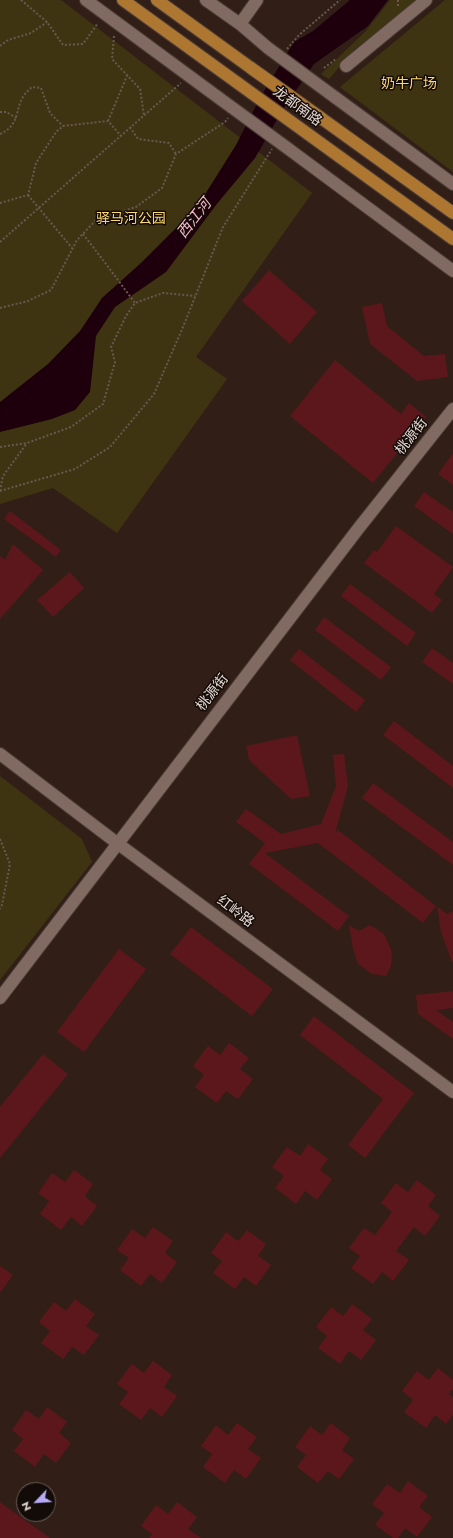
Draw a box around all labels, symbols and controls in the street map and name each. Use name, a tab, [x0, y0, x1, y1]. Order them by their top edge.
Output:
park label: 奶牛广场	[381, 77, 437, 93]
street label: 龙都南路	[269, 84, 325, 130]
water label: 西江河	[174, 196, 216, 242]
park label: 驿马河公园	[96, 212, 166, 228]
street label: 桃源街	[392, 415, 432, 459]
street label: 桃源街	[193, 671, 233, 715]
street label: 红岭路	[213, 893, 257, 931]
north arrow	[16, 1482, 56, 1522]
text: N	[17, 1499, 35, 1514]

